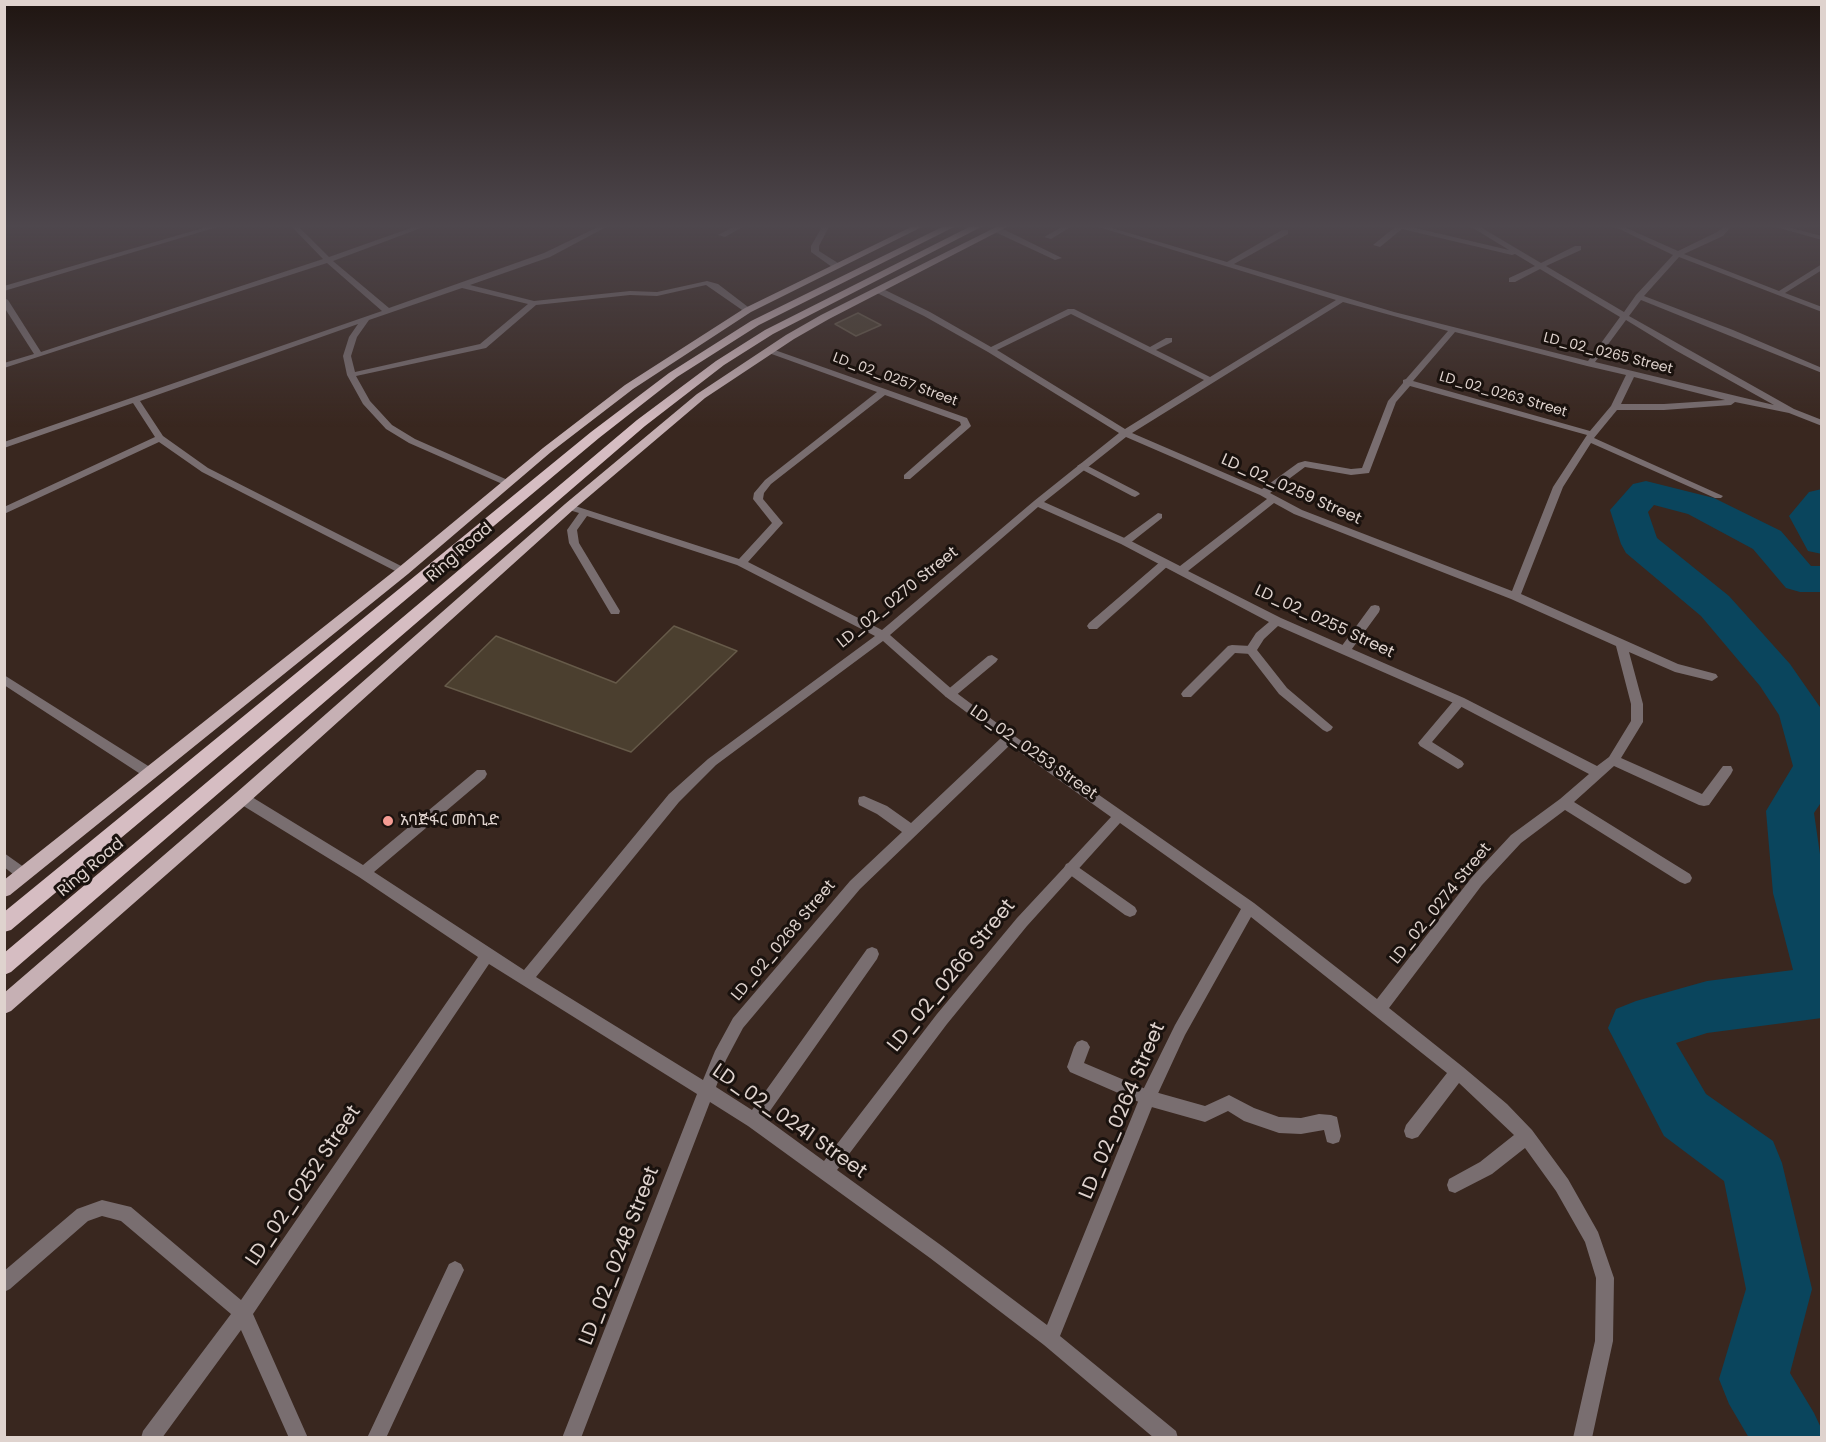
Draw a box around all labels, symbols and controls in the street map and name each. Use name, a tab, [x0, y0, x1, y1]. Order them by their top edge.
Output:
street label: LD_02_0265 Street	[1542, 330, 1674, 378]
street label: LD_02_0257 Street	[830, 350, 960, 410]
street label: LD_02_0263 Street	[1437, 369, 1569, 421]
street label: LD_02_0259 Street	[1218, 450, 1364, 530]
street label: Ring Road	[423, 519, 497, 587]
street label: LD_02_0270 Street	[834, 543, 962, 653]
street label: LD_02_0255 Street	[1251, 581, 1397, 663]
street label: LD_02_0253 Street	[966, 702, 1100, 804]
place label: አባጅፋር መስጊድ	[400, 811, 499, 831]
marker: አባጅፋር መስጊድ	[381, 814, 395, 828]
street label: Ring Road	[54, 835, 128, 901]
street label: LD_02_0274 Street	[1386, 840, 1496, 968]
street label: LD_02_0268 Street	[728, 877, 840, 1005]
street label: LD_02_0266 Street	[883, 895, 1021, 1057]
street label: LD_02_0264 Street	[1075, 1019, 1171, 1203]
street label: LD_02_0241 Street	[707, 1060, 871, 1184]
street label: LD_02_0252 Street	[241, 1101, 367, 1271]
street label: LD_02_0248 Street	[575, 1163, 665, 1349]

